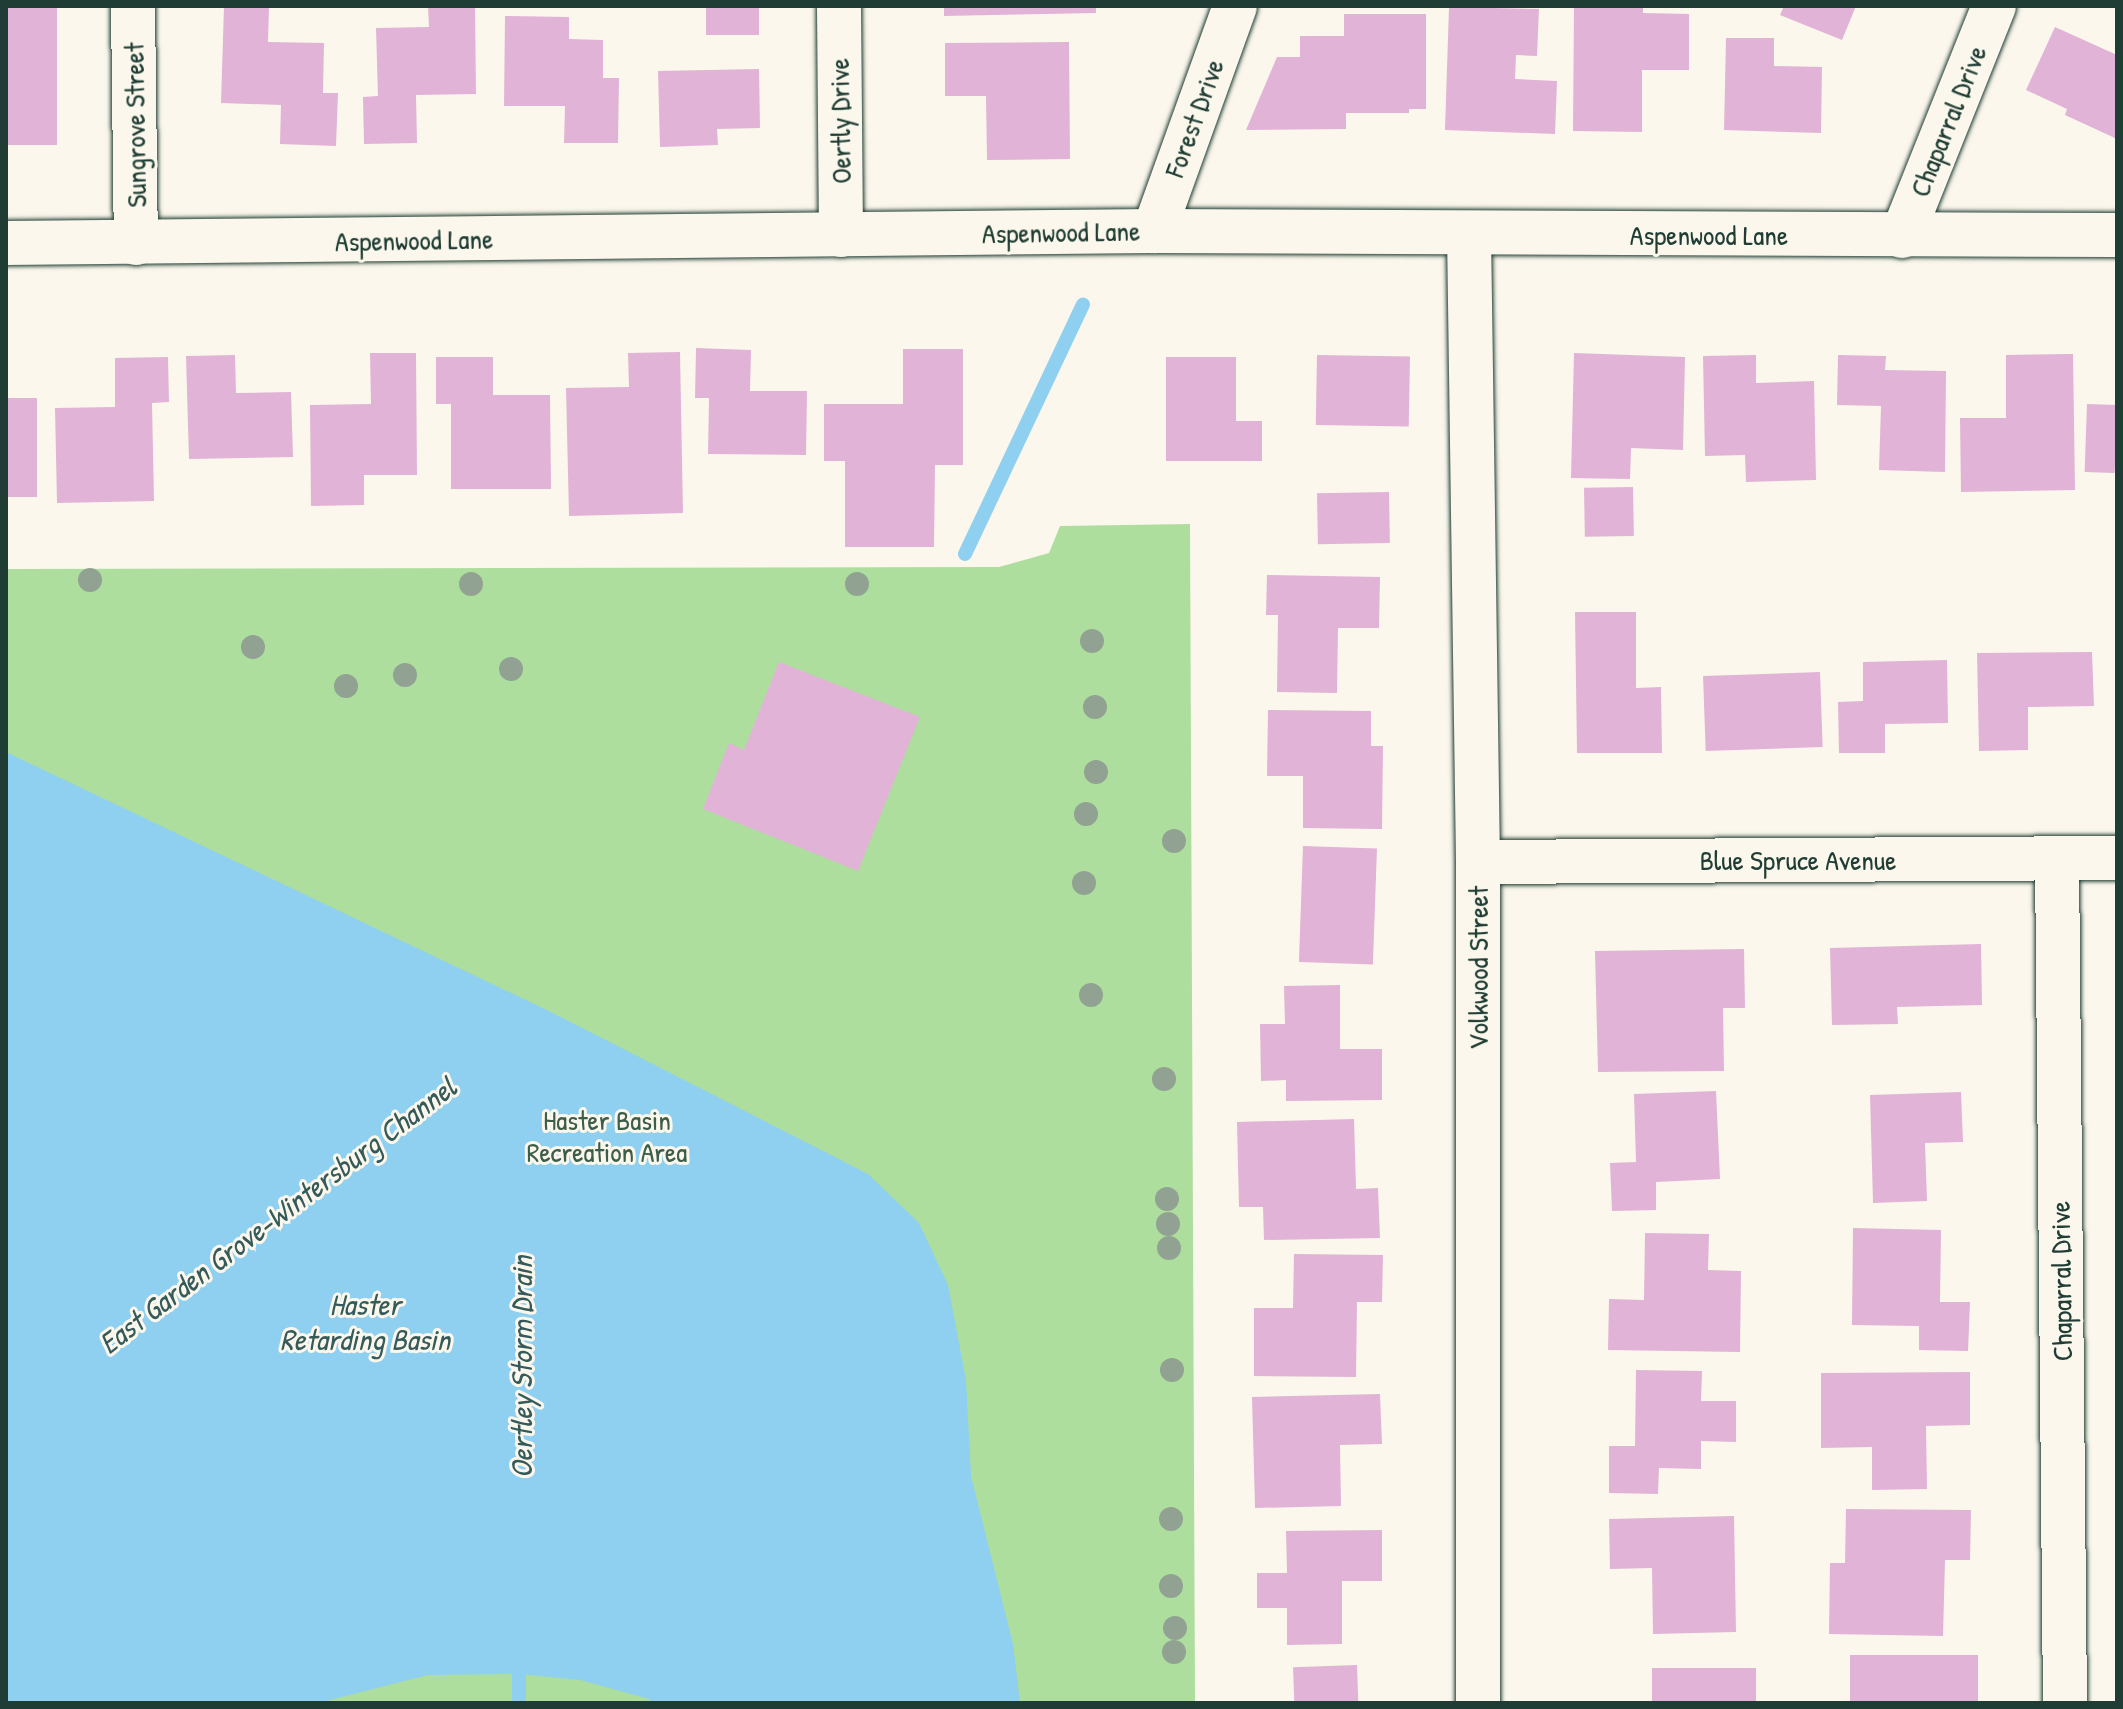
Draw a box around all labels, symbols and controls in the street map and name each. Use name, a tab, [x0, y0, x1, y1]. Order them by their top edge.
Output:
street label: Chaparral Drive	[1902, 40, 1994, 202]
street label: Sungrove Street	[117, 42, 153, 208]
street label: Forest Drive	[1157, 54, 1231, 182]
street label: Oertly Drive	[822, 58, 858, 184]
street label: Aspenwood Lane	[982, 214, 1140, 250]
street label: Aspenwood Lane	[1630, 218, 1788, 252]
street label: Aspenwood Lane	[335, 222, 493, 258]
street label: Blue Spruce Avenue	[1700, 843, 1896, 877]
street label: Volkwood Street	[1461, 886, 1495, 1050]
water label: East Garden Grove-Wintersburg Channel	[91, 1069, 463, 1361]
park label: Haster Basin Recreation Area	[527, 1103, 687, 1169]
street label: Chaparral Drive	[2043, 1201, 2079, 1361]
water label: Oertley Storm Drain	[503, 1256, 539, 1478]
water label: Haster Retarding Basin	[280, 1286, 450, 1356]

